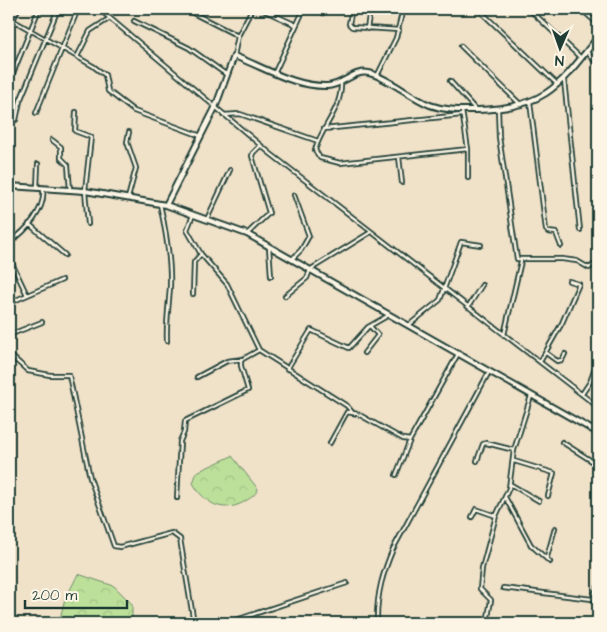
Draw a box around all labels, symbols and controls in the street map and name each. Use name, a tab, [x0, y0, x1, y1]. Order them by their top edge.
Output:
north arrow	[534, 22, 584, 72]
text: N	[555, 50, 564, 70]
scale bar	[25, 577, 128, 609]
text: 200 m	[32, 585, 78, 606]

